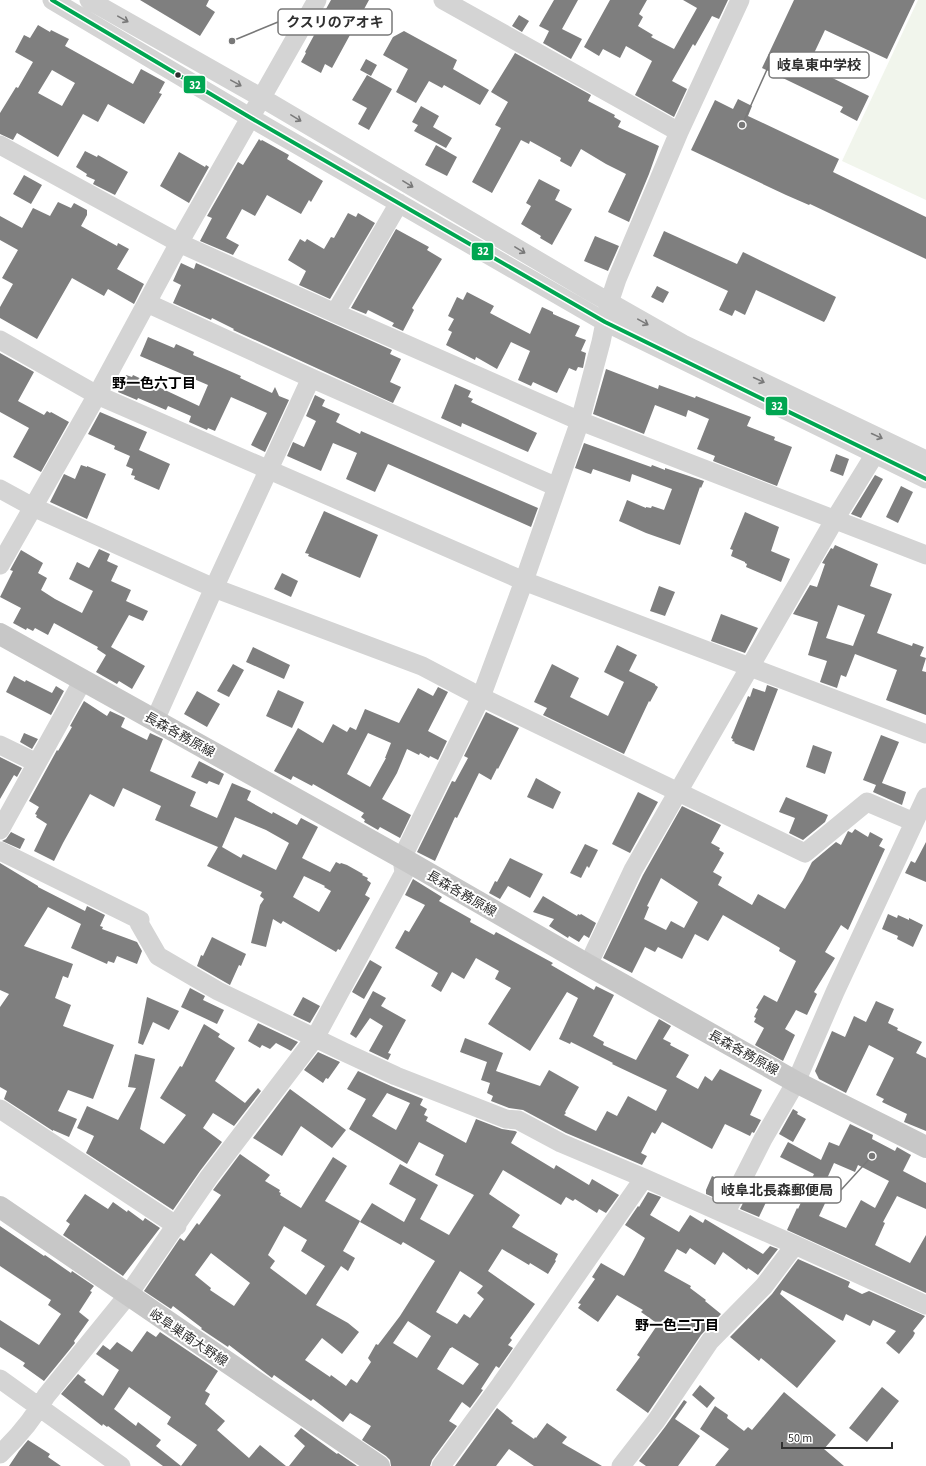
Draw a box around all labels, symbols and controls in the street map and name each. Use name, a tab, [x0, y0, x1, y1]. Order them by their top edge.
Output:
callout: クスリのアオキ	[278, 9, 392, 35]
text: クスリのアオキ	[286, 13, 384, 33]
one-way arrow	[117, 16, 129, 24]
callout: 岐阜東中学校	[769, 52, 869, 78]
text: 岐阜東中学校	[777, 56, 861, 76]
unlabelled marker	[173, 70, 183, 80]
line badge: 32	[183, 75, 206, 94]
text: 32	[189, 78, 201, 93]
one-way arrow	[230, 80, 242, 88]
one-way arrow	[290, 114, 302, 122]
one-way arrow	[402, 180, 414, 188]
line badge: 32	[471, 242, 494, 261]
text: 32	[477, 244, 489, 259]
one-way arrow	[514, 246, 525, 254]
one-way arrow	[637, 318, 649, 326]
district label: 野一色六丁目	[112, 374, 196, 394]
one-way arrow	[753, 377, 765, 384]
line badge: 32	[765, 396, 788, 416]
text: 32	[771, 399, 783, 414]
one-way arrow	[870, 433, 882, 440]
street label: 長森各務原線	[141, 708, 218, 762]
street label: 長森各務原線	[423, 867, 500, 921]
street label: 長森各務原線	[705, 1026, 782, 1080]
callout: 岐阜北長森郵便局	[713, 1177, 841, 1203]
text: 岐阜北長森郵便局	[721, 1181, 833, 1201]
street label: 岐阜巣南大野線	[146, 1305, 231, 1371]
district label: 野一色二丁目	[635, 1316, 719, 1336]
scale bar	[782, 1424, 892, 1450]
text: 50 m	[788, 1430, 812, 1447]

